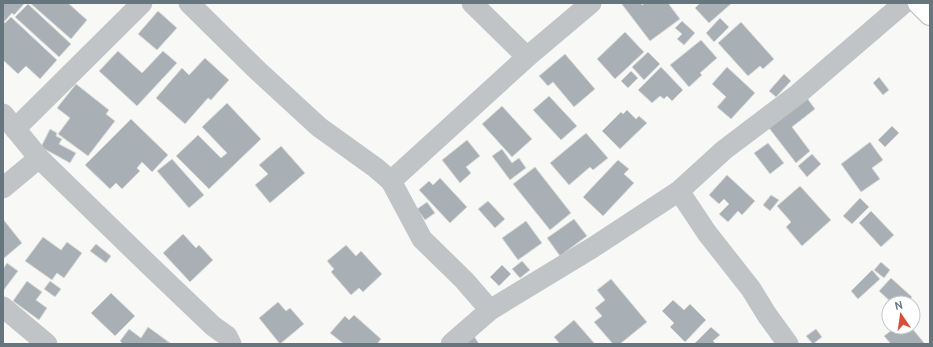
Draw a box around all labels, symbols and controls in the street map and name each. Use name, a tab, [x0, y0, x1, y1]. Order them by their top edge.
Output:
north arrow	[881, 295, 921, 335]
text: N	[893, 298, 904, 313]

